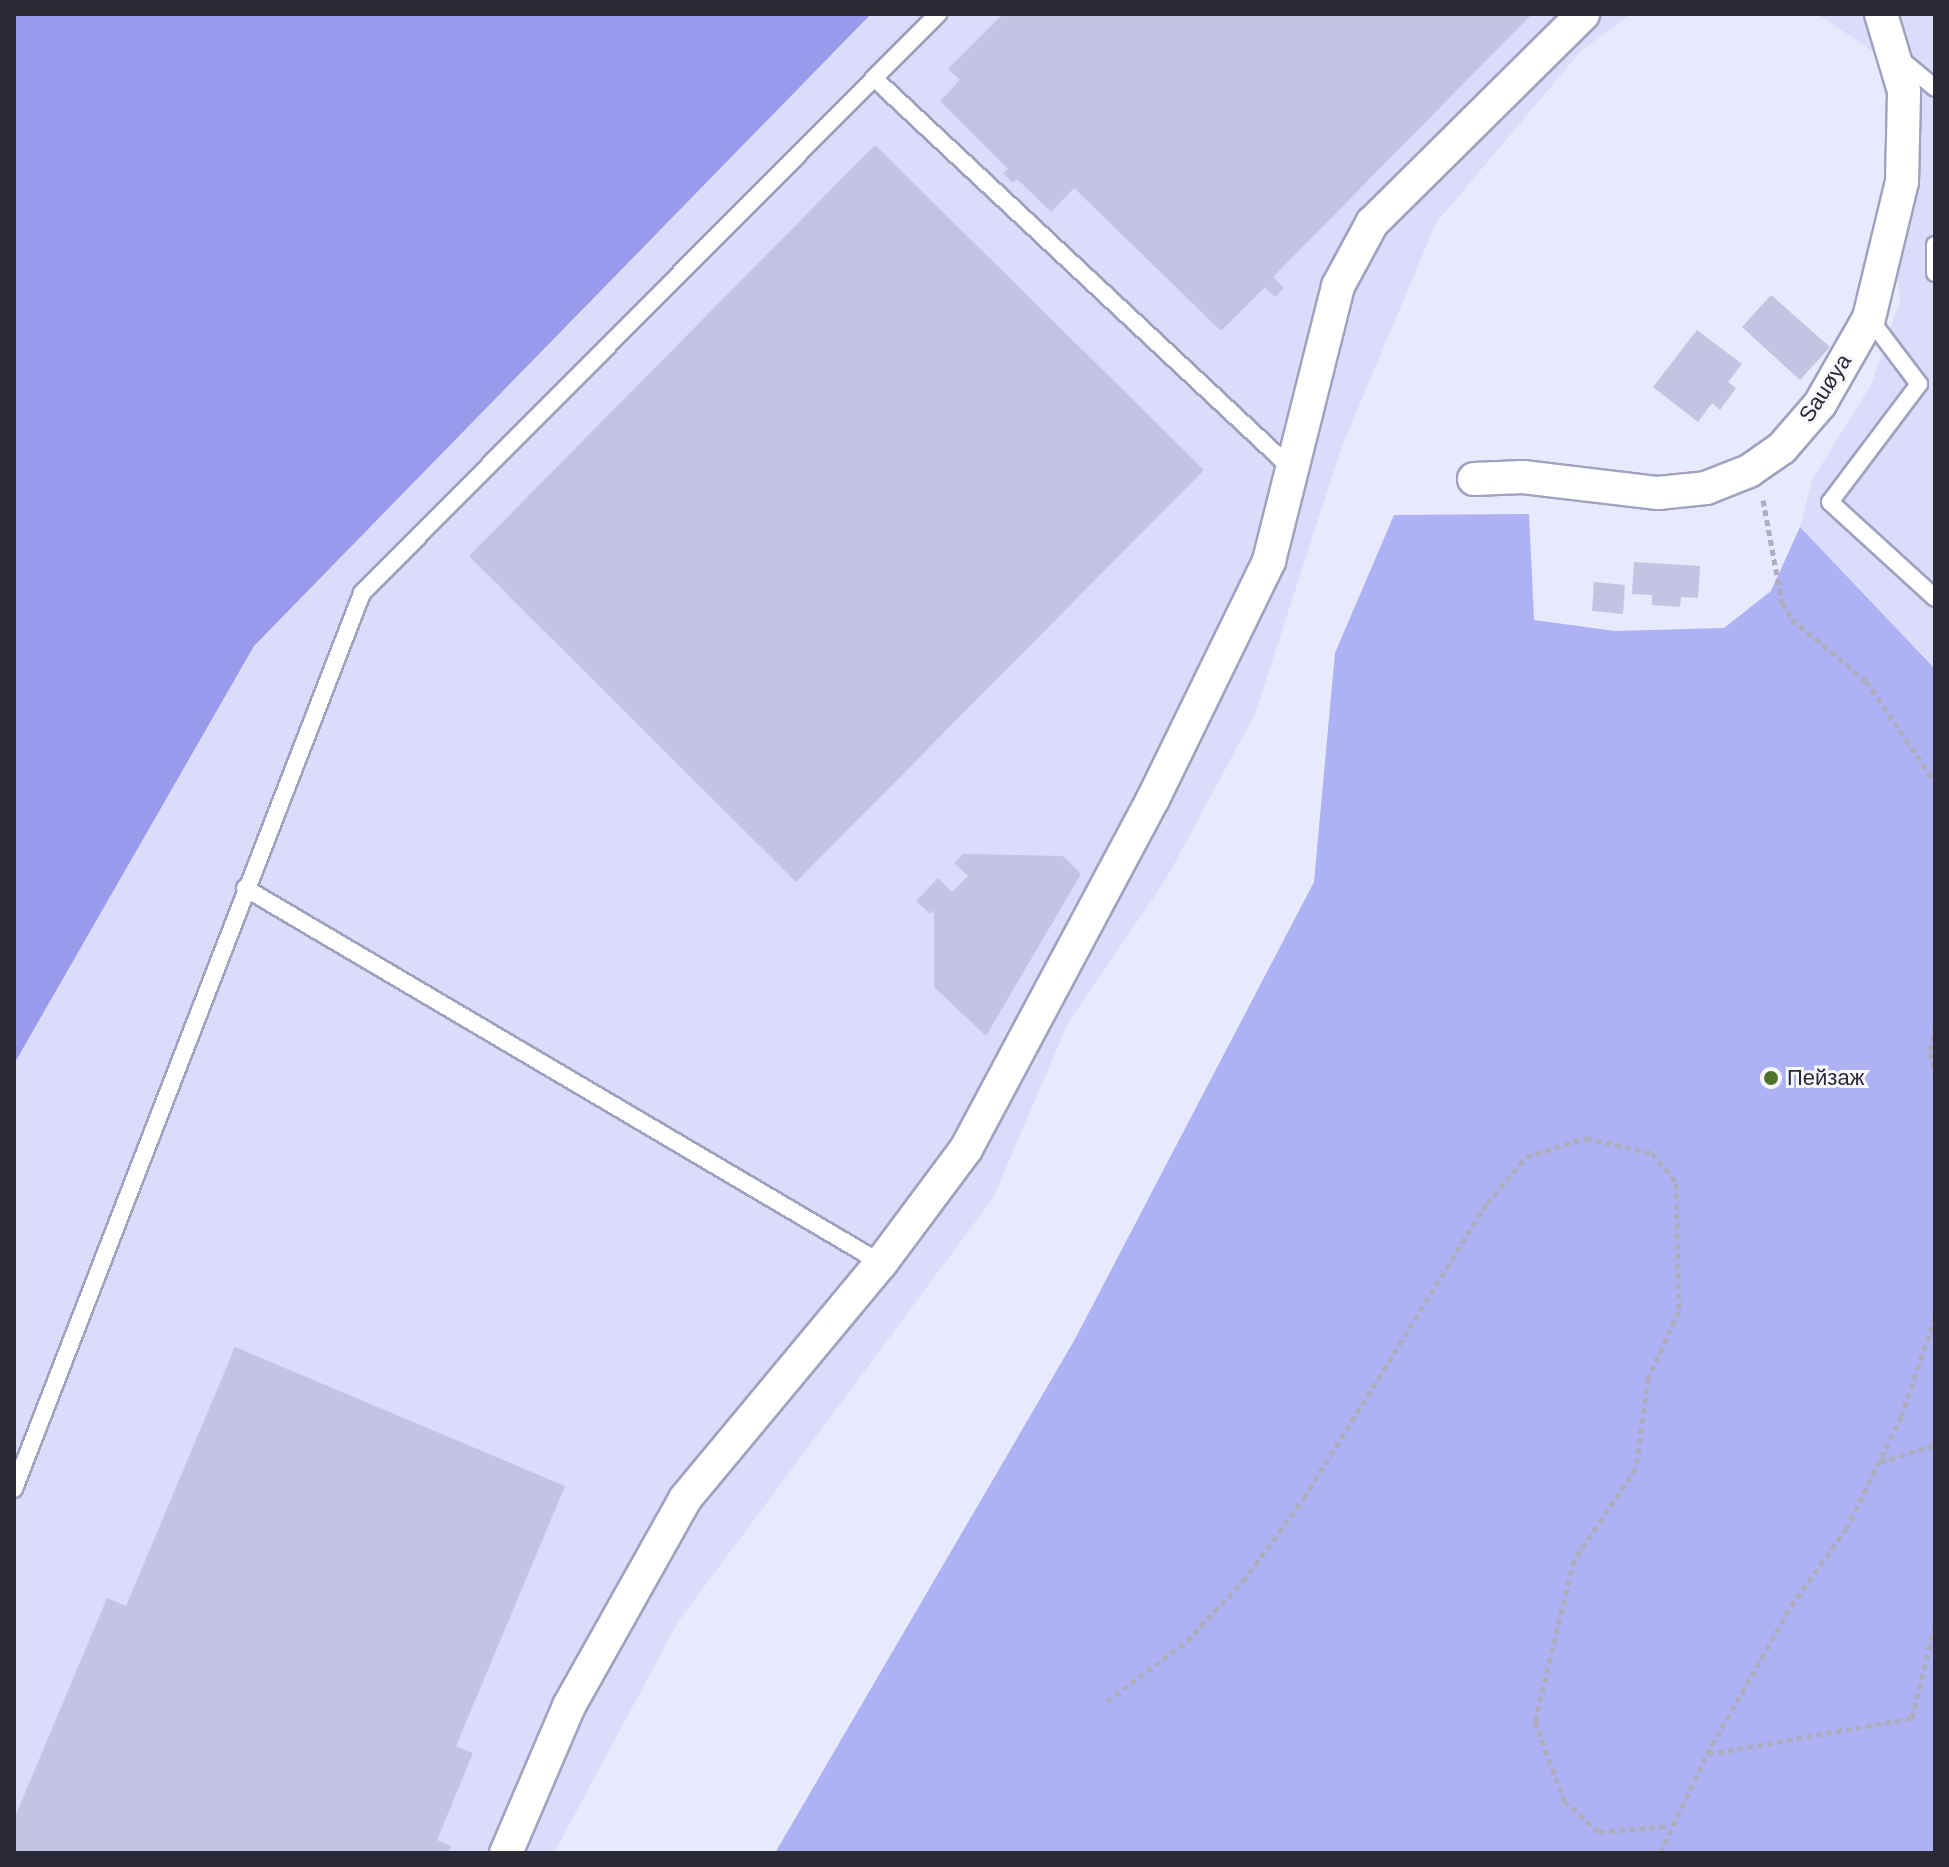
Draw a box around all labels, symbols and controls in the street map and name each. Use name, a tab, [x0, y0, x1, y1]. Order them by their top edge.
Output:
street label: Sauøya	[1793, 349, 1857, 427]
place label: Пейзаж	[1787, 1065, 1864, 1091]
marker: Пейзаж	[1762, 1069, 1780, 1087]

